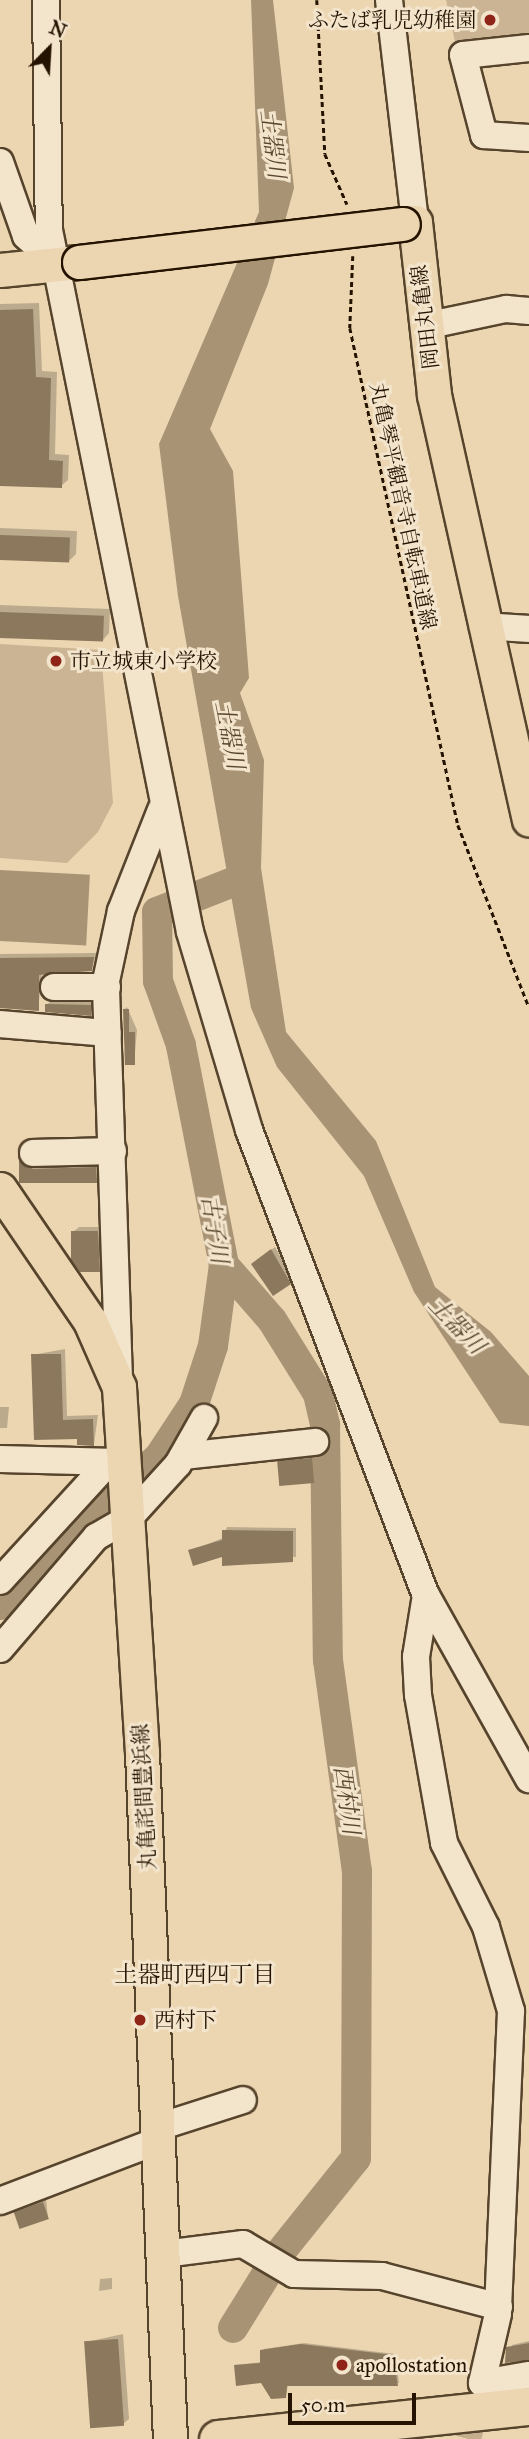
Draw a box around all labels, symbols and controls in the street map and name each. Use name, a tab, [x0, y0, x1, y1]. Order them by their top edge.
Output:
place label: ふたば乳児幼稚園	[308, 7, 476, 33]
marker: ふたば乳児幼稚園	[482, 12, 498, 28]
north arrow	[14, 14, 84, 84]
text: N	[46, 16, 70, 43]
water label: 土器川	[255, 108, 291, 180]
street label: 岡田丸亀線	[406, 263, 444, 371]
street label: 丸亀琴平観音寺自転車道線	[364, 380, 442, 632]
place label: 市立城東小学校	[70, 648, 217, 674]
marker: 市立城東小学校	[48, 653, 64, 669]
water label: 土器川	[210, 699, 250, 771]
water label: 古子川	[196, 1193, 234, 1265]
water label: 土器川	[423, 1291, 491, 1359]
street label: 丸亀詫間豊浜線	[128, 1723, 160, 1871]
water label: 西村川	[329, 1764, 365, 1836]
district label: 土器町西四丁目	[115, 1960, 275, 1988]
place label: 西村下	[154, 2007, 217, 2033]
marker: 西村下	[132, 2012, 148, 2028]
place label: apollostation	[356, 2352, 467, 2378]
marker: apollostation	[334, 2357, 350, 2373]
scale bar	[291, 2380, 419, 2424]
text: 50 m	[301, 2392, 345, 2418]

